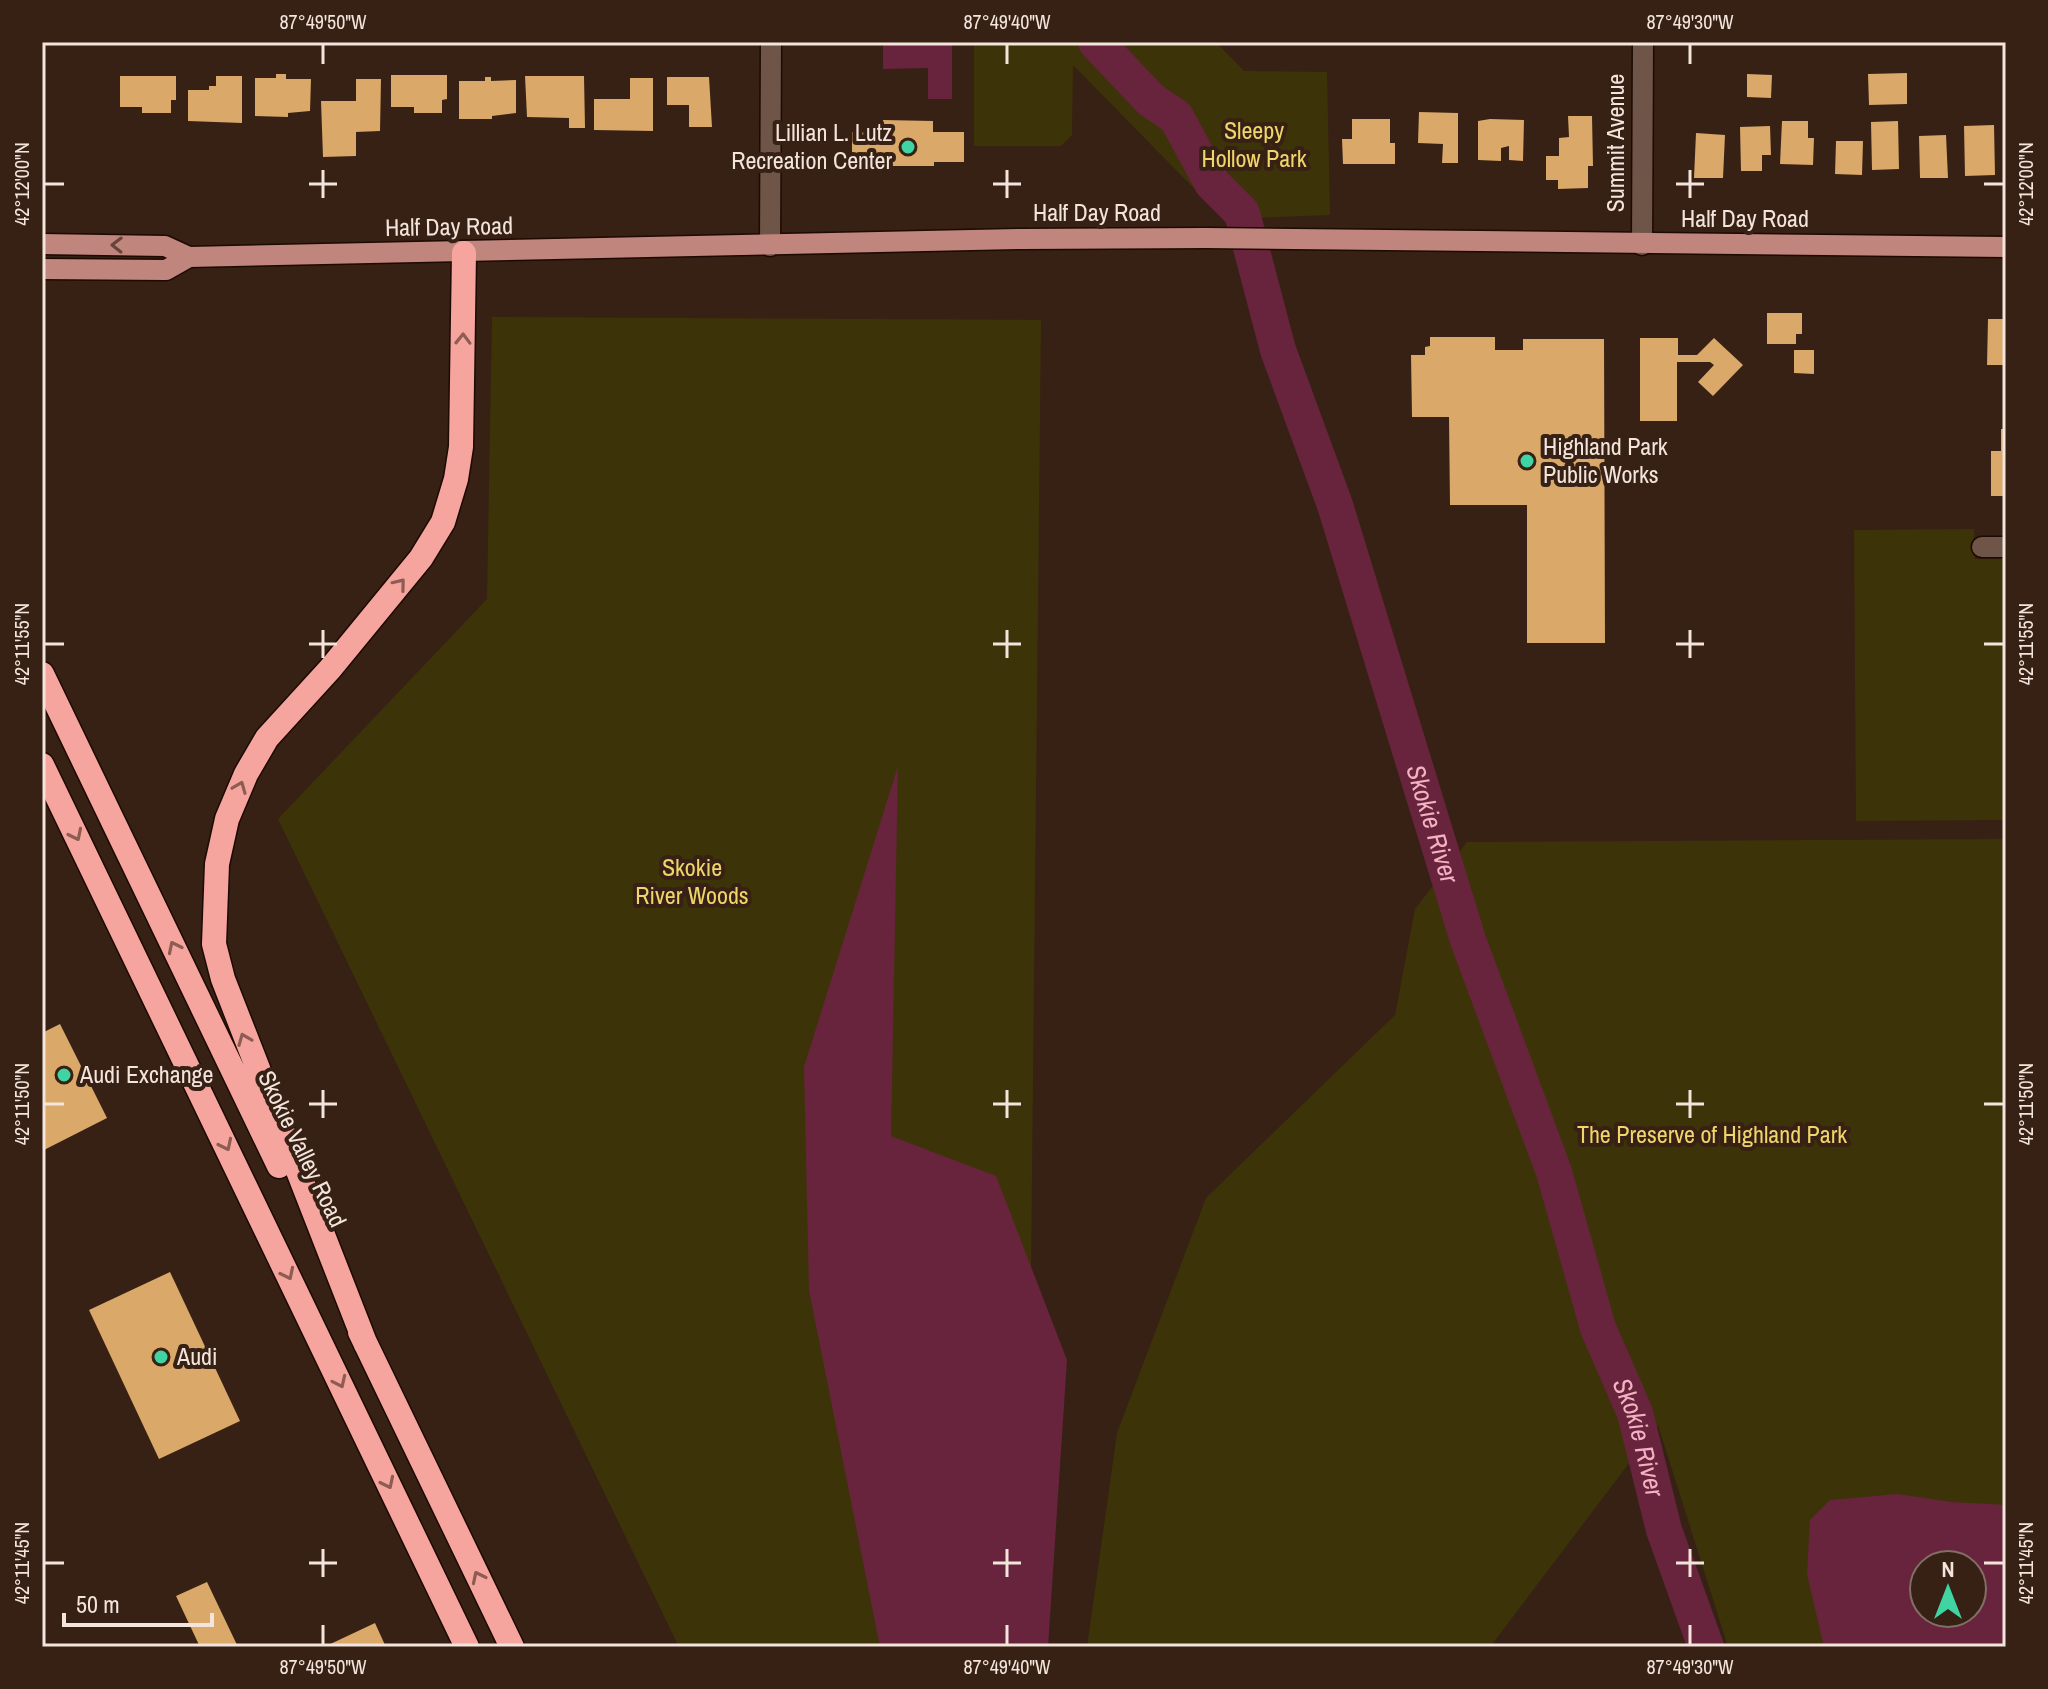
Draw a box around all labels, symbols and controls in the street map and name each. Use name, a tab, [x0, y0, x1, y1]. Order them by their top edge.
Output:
text: 87°49'50"W	[279, 8, 367, 35]
text: 87°49'40"W	[963, 8, 1051, 35]
text: 87°49'30"W	[1646, 8, 1734, 35]
street label: Summit Avenue	[1599, 74, 1631, 212]
park label: Sleepy Hollow Park	[1202, 114, 1307, 174]
place label: Lillian L. Lutz Recreation Center	[731, 116, 892, 176]
marker: Lillian L. Lutz Recreation Center	[899, 138, 917, 156]
text: 42°12'00"N	[8, 142, 35, 226]
text: 42°12'00"N	[2012, 142, 2039, 226]
street label: Half Day Road	[1033, 196, 1161, 228]
street label: Half Day Road	[1681, 202, 1809, 234]
street label: Half Day Road	[385, 209, 513, 243]
one-way arrow	[110, 236, 123, 254]
one-way arrow	[454, 332, 471, 345]
place label: Highland Park Public Works	[1543, 430, 1668, 490]
marker: Highland Park Public Works	[1518, 452, 1536, 470]
one-way arrow	[390, 578, 405, 593]
text: 42°11'55"N	[8, 603, 35, 685]
text: 42°11'55"N	[2012, 603, 2039, 685]
water label: Skokie River	[1398, 760, 1468, 888]
one-way arrow	[231, 781, 247, 795]
one-way arrow	[66, 827, 82, 842]
park label: Skokie River Woods	[635, 851, 749, 911]
one-way arrow	[168, 941, 184, 956]
one-way arrow	[238, 1032, 254, 1046]
place label: Audi Exchange	[79, 1058, 214, 1090]
text: 42°11'50"N	[8, 1063, 35, 1145]
text: 42°11'50"N	[2012, 1063, 2039, 1145]
street label: Skokie Valley Road	[251, 1065, 355, 1232]
marker: Audi Exchange	[55, 1066, 73, 1084]
park label: The Preserve of Highland Park	[1577, 1118, 1847, 1150]
one-way arrow	[216, 1137, 232, 1151]
one-way arrow	[278, 1266, 294, 1281]
place label: Audi	[176, 1340, 218, 1372]
marker: Audi	[152, 1348, 170, 1366]
water label: Skokie River	[1605, 1372, 1673, 1501]
one-way arrow	[330, 1374, 346, 1389]
one-way arrow	[378, 1474, 394, 1489]
text: 42°11'45"N	[8, 1522, 35, 1604]
text: 42°11'45"N	[2012, 1522, 2039, 1604]
north arrow	[1908, 1549, 1988, 1629]
text: N	[1941, 1554, 1955, 1584]
one-way arrow	[472, 1570, 488, 1585]
scale bar	[64, 1577, 212, 1627]
text: 50 m	[76, 1588, 120, 1620]
text: 87°49'50"W	[279, 1653, 367, 1680]
text: 87°49'40"W	[963, 1653, 1051, 1680]
text: 87°49'30"W	[1646, 1653, 1734, 1680]

